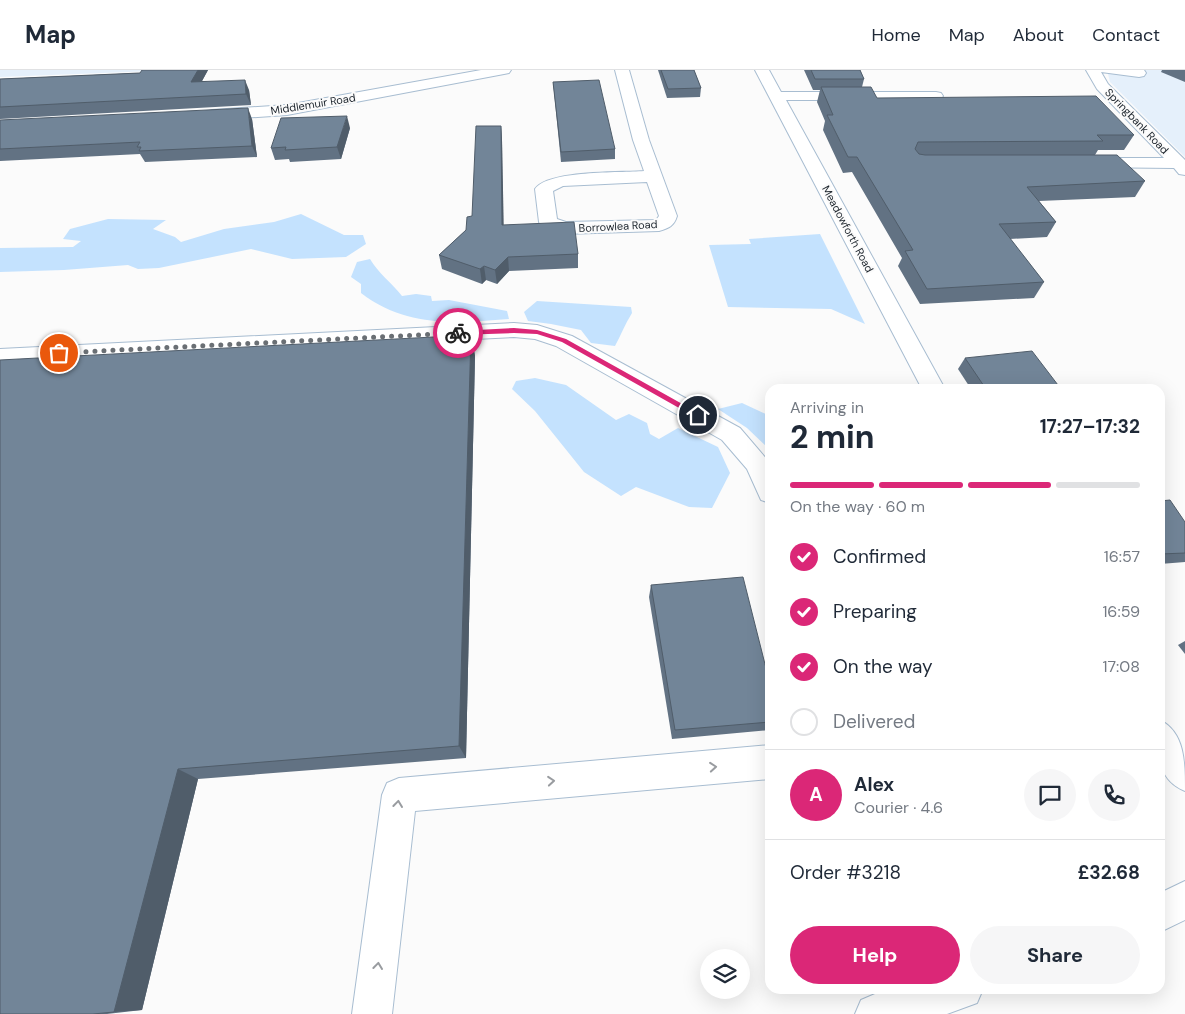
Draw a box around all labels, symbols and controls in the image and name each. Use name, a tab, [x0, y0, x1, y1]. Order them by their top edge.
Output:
text: Map	[25, 19, 76, 50]
text: Home	[871, 23, 921, 47]
text: Map	[949, 23, 985, 47]
text: About	[1013, 23, 1064, 47]
text: Contact	[1092, 23, 1160, 47]
street label: Springbank Road	[1102, 85, 1172, 157]
street label: Middlemuir Road	[270, 90, 357, 118]
street label: Meadowforth Road	[819, 183, 877, 275]
street label: Borrowlea Road	[578, 217, 658, 235]
courier	[433, 308, 483, 358]
icon: bike	[444, 319, 472, 347]
pin	[38, 332, 80, 374]
icon: bag	[45, 339, 73, 367]
pin	[677, 394, 719, 436]
text: Arriving in	[790, 397, 864, 418]
icon: home	[684, 401, 712, 429]
text: 17:27–17:32	[1040, 414, 1140, 439]
text: 2 min	[790, 416, 875, 458]
text: On the way · 60 m	[790, 496, 925, 517]
icon: check	[790, 543, 818, 571]
text: Confirmed	[833, 544, 926, 569]
text: 16:57	[1104, 546, 1140, 567]
icon: check	[790, 598, 818, 626]
text: Preparing	[833, 599, 917, 624]
text: 16:59	[1102, 601, 1140, 622]
icon: check	[790, 653, 818, 681]
text: On the way	[833, 654, 933, 679]
text: 17:08	[1103, 656, 1140, 677]
text: Delivered	[833, 709, 915, 734]
one-way arrow	[710, 762, 718, 773]
button: chat	[1024, 769, 1076, 821]
button: phone	[1088, 769, 1140, 821]
text: Alex	[854, 772, 894, 797]
one-way arrow	[548, 776, 556, 787]
text: A	[809, 782, 823, 807]
text: Courier · 4.6	[854, 797, 943, 818]
one-way arrow	[392, 800, 403, 808]
text: Order #3218	[790, 860, 901, 885]
text: £32.68	[1077, 860, 1140, 885]
button: Help	[790, 926, 960, 984]
button: Share	[970, 926, 1140, 984]
map controls	[700, 949, 750, 999]
button: layers	[700, 949, 750, 999]
one-way arrow	[372, 961, 383, 969]

